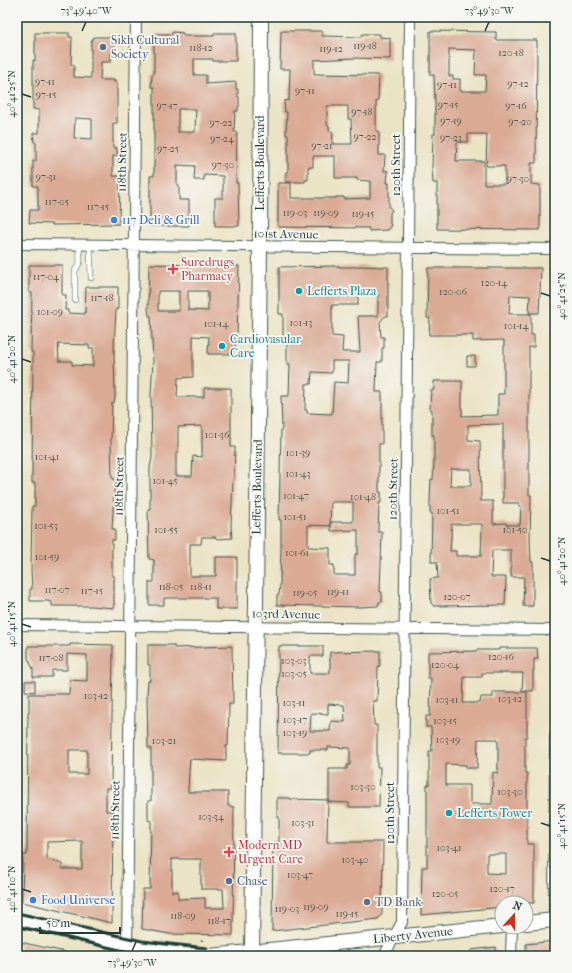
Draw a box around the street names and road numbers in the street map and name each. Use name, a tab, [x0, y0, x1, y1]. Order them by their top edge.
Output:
street label: Lefferts Boulevard	[253, 115, 267, 211]
street label: 118th Street	[114, 131, 130, 192]
street label: 120th Street	[389, 133, 403, 196]
street label: 101st Avenue	[253, 226, 319, 242]
street label: Lefferts Boulevard	[249, 439, 265, 535]
street label: 118th Street	[111, 455, 127, 516]
street label: 120th Street	[385, 457, 401, 520]
street label: 103rd Avenue	[252, 606, 320, 622]
street label: 118th Street	[107, 779, 123, 840]
street label: 120th Street	[383, 781, 397, 844]
street label: Liberty Avenue	[372, 924, 454, 946]

